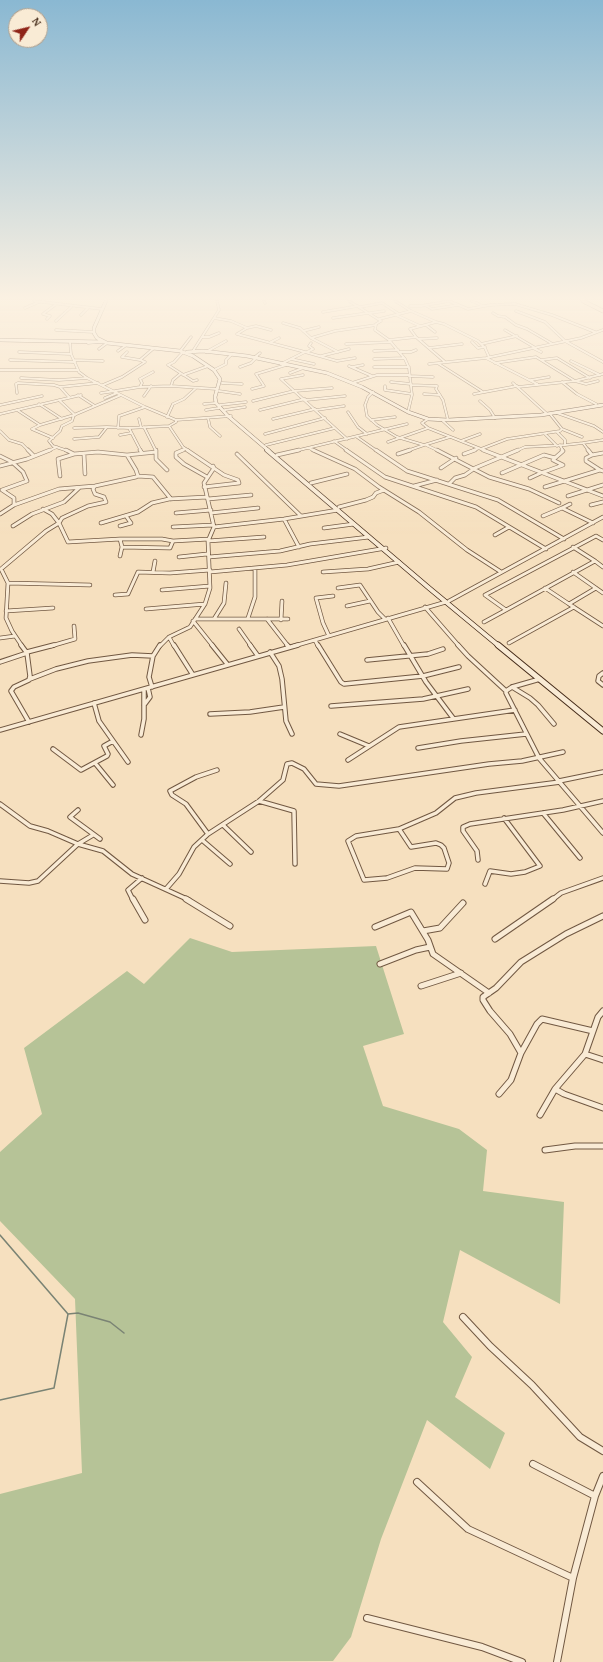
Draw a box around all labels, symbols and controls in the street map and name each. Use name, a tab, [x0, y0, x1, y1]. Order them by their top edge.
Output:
north arrow	[8, 8, 48, 48]
text: N	[28, 14, 46, 29]

